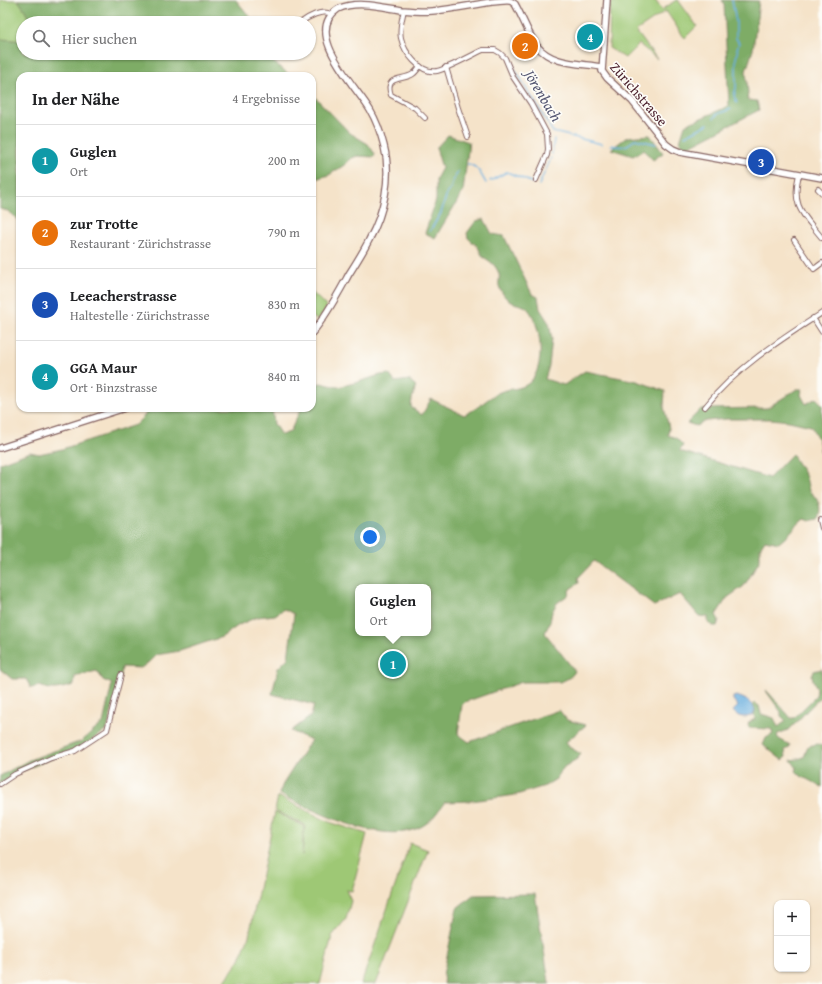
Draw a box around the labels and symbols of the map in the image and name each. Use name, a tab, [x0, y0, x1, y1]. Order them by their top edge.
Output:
pin: 4	[577, 22, 603, 52]
pin: 2	[512, 31, 538, 61]
street label: Zürichstrasse	[606, 58, 673, 131]
water label: Jörenbach	[518, 63, 567, 126]
pin: 3	[748, 147, 774, 177]
your location	[360, 527, 380, 547]
pin: 1	[380, 649, 406, 679]

